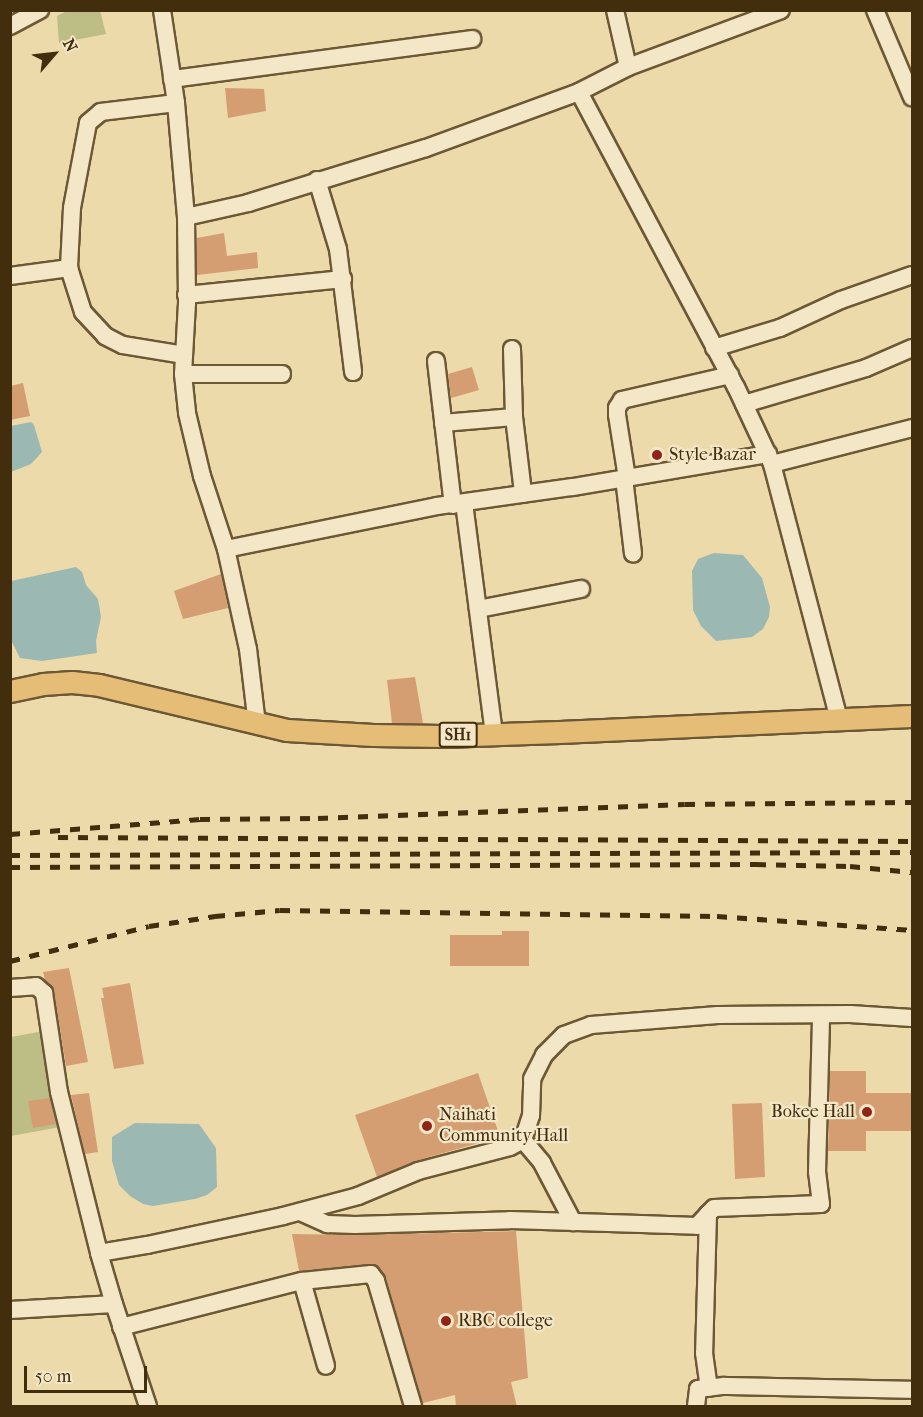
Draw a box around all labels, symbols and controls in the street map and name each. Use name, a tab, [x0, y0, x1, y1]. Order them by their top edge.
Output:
north arrow	[24, 24, 84, 84]
text: N	[59, 35, 82, 55]
place label: Style Bazar	[669, 444, 756, 466]
marker: Style Bazar	[650, 448, 664, 462]
road number: SH1	[438, 722, 478, 748]
place label: Bokee Hall	[771, 1101, 855, 1123]
place label: Naihati Community Hall	[439, 1105, 568, 1148]
marker: Bokee Hall	[860, 1105, 874, 1119]
marker: Naihati Community Hall	[420, 1119, 434, 1133]
place label: RBC college	[458, 1310, 553, 1332]
marker: RBC college	[439, 1314, 453, 1328]
scale bar	[27, 1354, 150, 1392]
text: 50 m	[35, 1366, 71, 1387]

